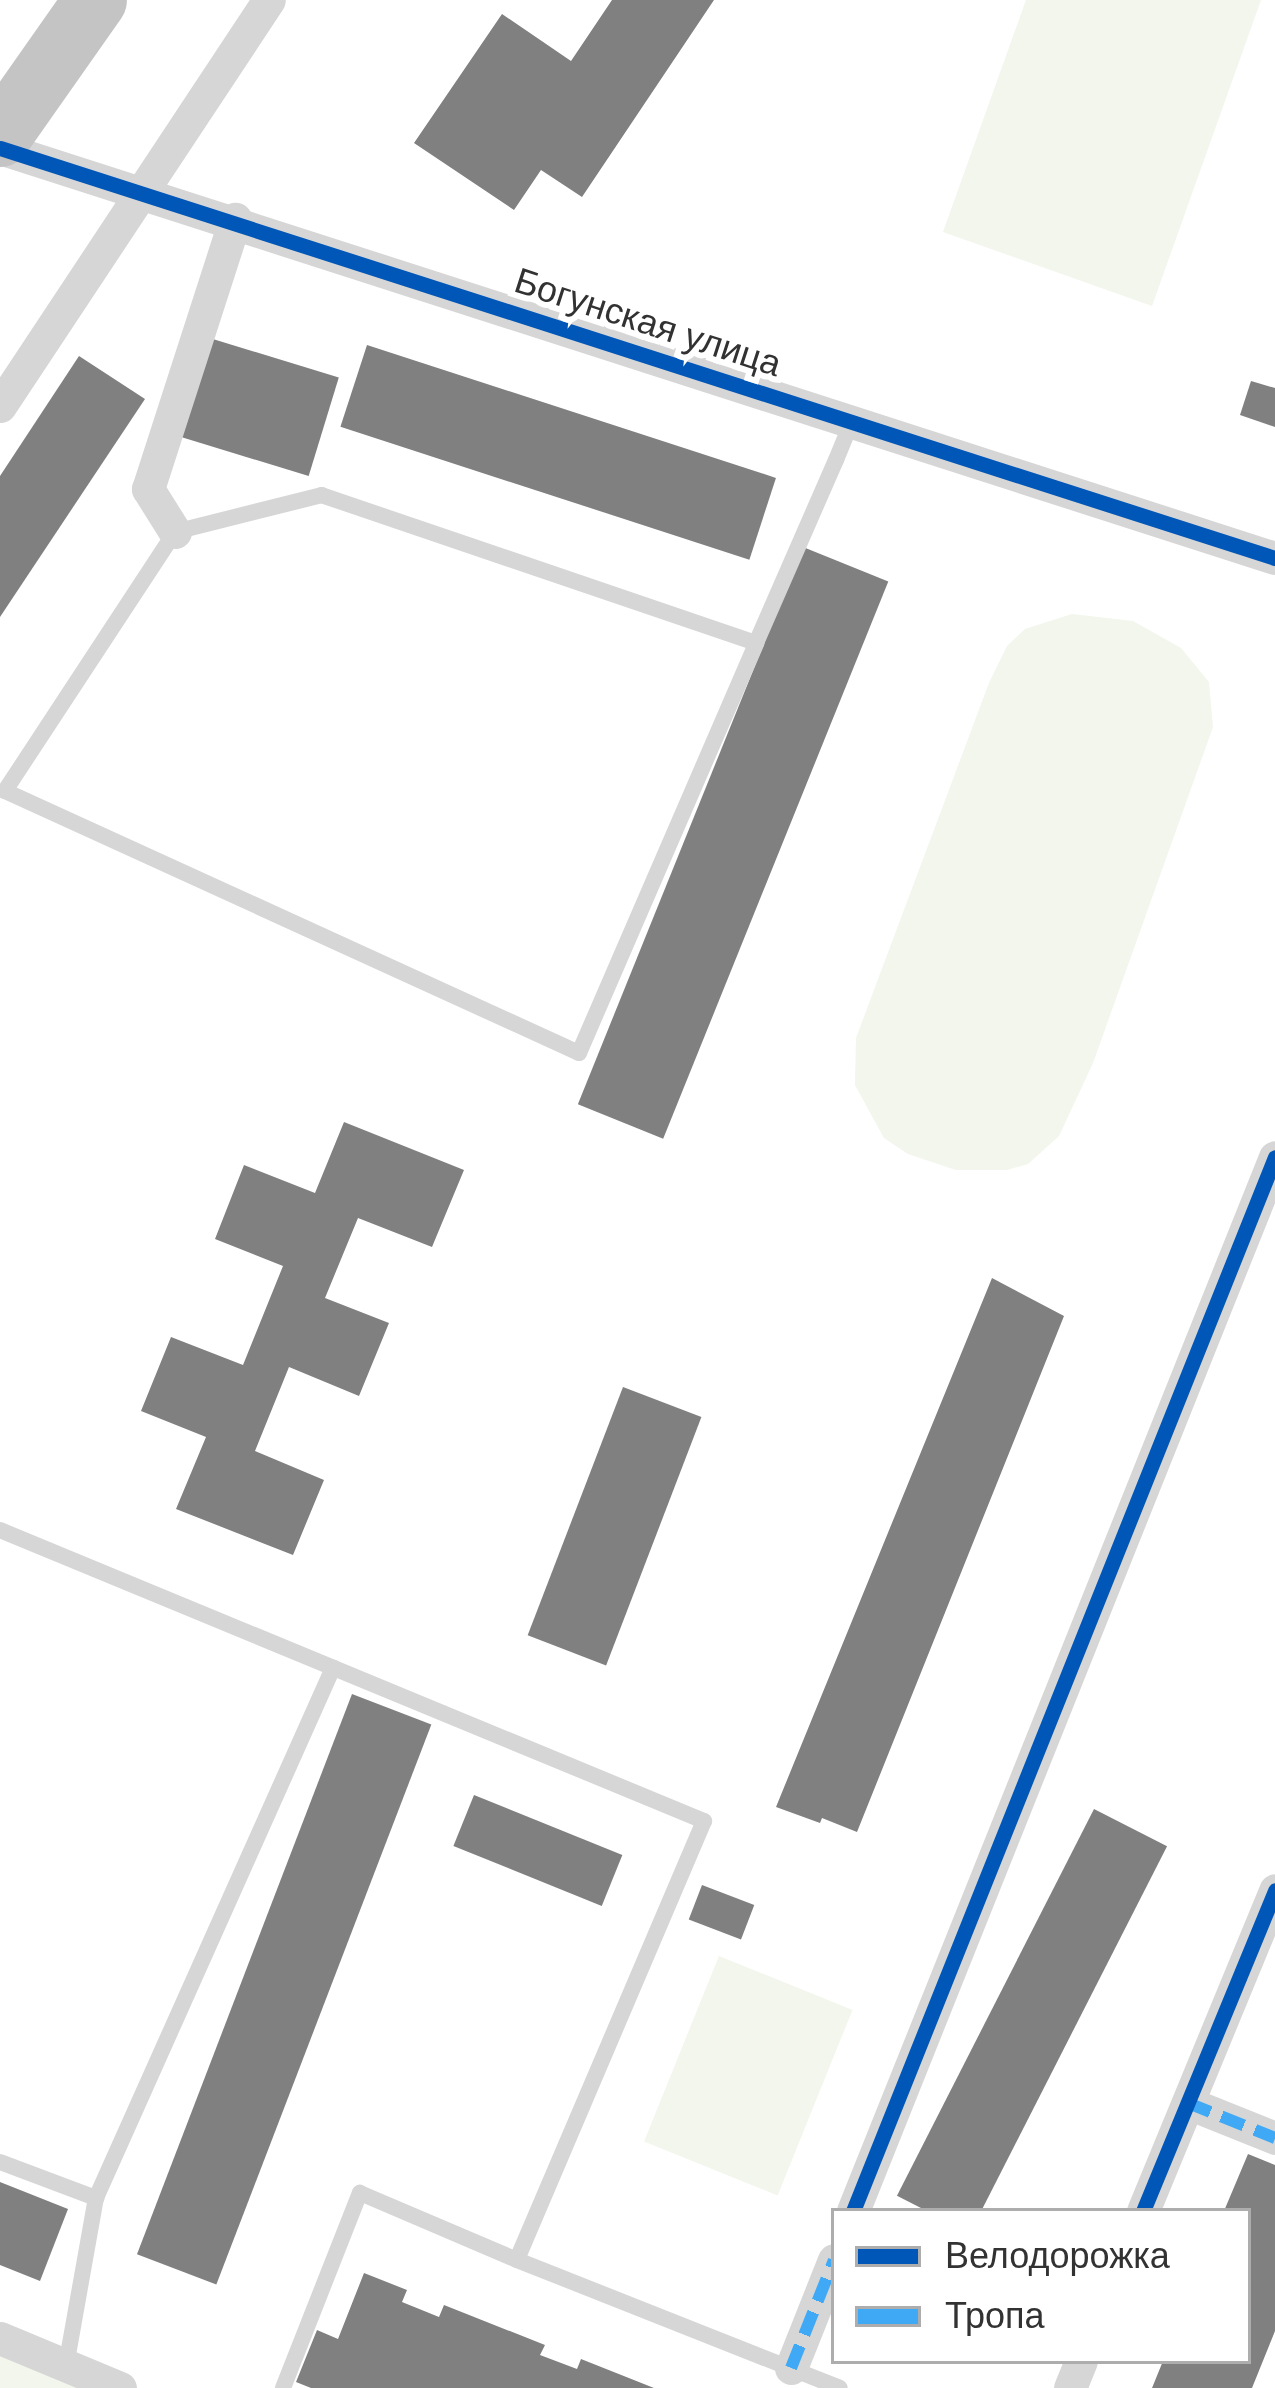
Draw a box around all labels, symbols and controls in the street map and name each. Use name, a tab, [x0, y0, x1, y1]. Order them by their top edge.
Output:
street label: Богунская улица	[509, 259, 787, 385]
legend	[831, 2208, 1251, 2364]
text: Велодорожка	[945, 2235, 1170, 2276]
text: Тропа	[945, 2295, 1045, 2336]

